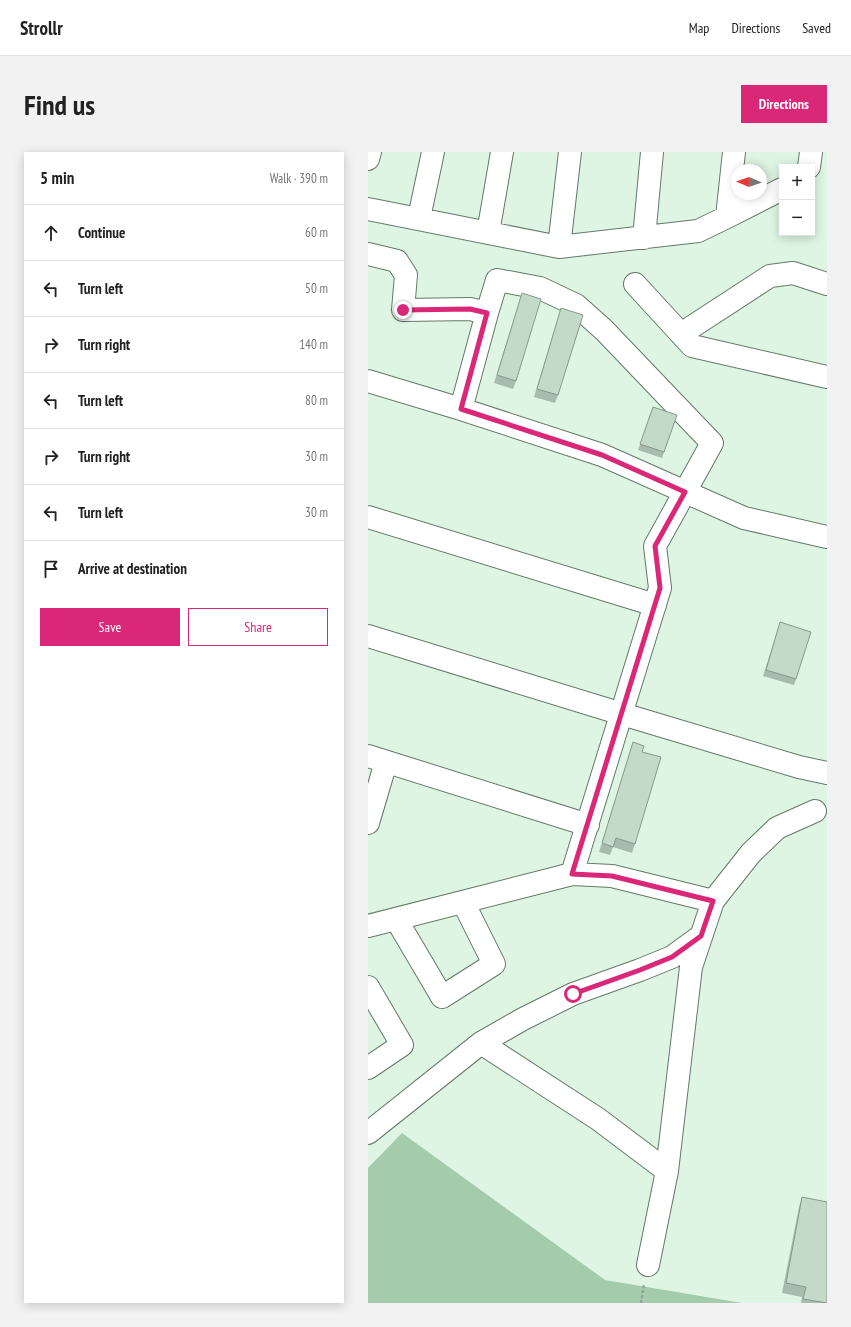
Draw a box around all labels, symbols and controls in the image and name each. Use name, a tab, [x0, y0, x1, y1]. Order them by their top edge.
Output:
text: Strollr	[20, 16, 63, 40]
text: Map	[689, 19, 709, 37]
text: Directions	[731, 19, 780, 37]
text: Saved	[802, 19, 831, 37]
button: Directions	[741, 85, 827, 123]
text: Find us	[24, 86, 95, 123]
north arrow	[731, 164, 767, 200]
map controls	[779, 164, 815, 236]
button: +	[779, 164, 815, 200]
text: 5 min	[40, 167, 74, 189]
text: Walk · 390 m	[270, 170, 328, 187]
button: −	[779, 200, 815, 236]
icon: ahead	[40, 222, 62, 244]
text: Continue	[78, 223, 125, 242]
text: 60 m	[305, 224, 328, 241]
icon: left	[40, 278, 62, 300]
text: Turn left	[78, 279, 123, 298]
text: 50 m	[305, 280, 328, 297]
route end	[394, 301, 412, 319]
icon: right	[40, 334, 62, 356]
text: Turn right	[78, 335, 130, 354]
text: 140 m	[299, 336, 328, 353]
icon: left	[40, 390, 62, 412]
text: Turn left	[78, 391, 123, 410]
text: 80 m	[305, 392, 328, 409]
icon: right	[40, 446, 62, 468]
text: Turn right	[78, 447, 130, 466]
text: 30 m	[305, 448, 328, 465]
icon: left	[40, 502, 62, 524]
text: Turn left	[78, 503, 123, 522]
text: 30 m	[305, 504, 328, 521]
icon: arrive	[40, 558, 62, 580]
text: Arrive at destination	[78, 559, 187, 578]
button: Save	[40, 608, 180, 646]
button: Share	[188, 608, 328, 646]
route start	[564, 985, 582, 1003]

